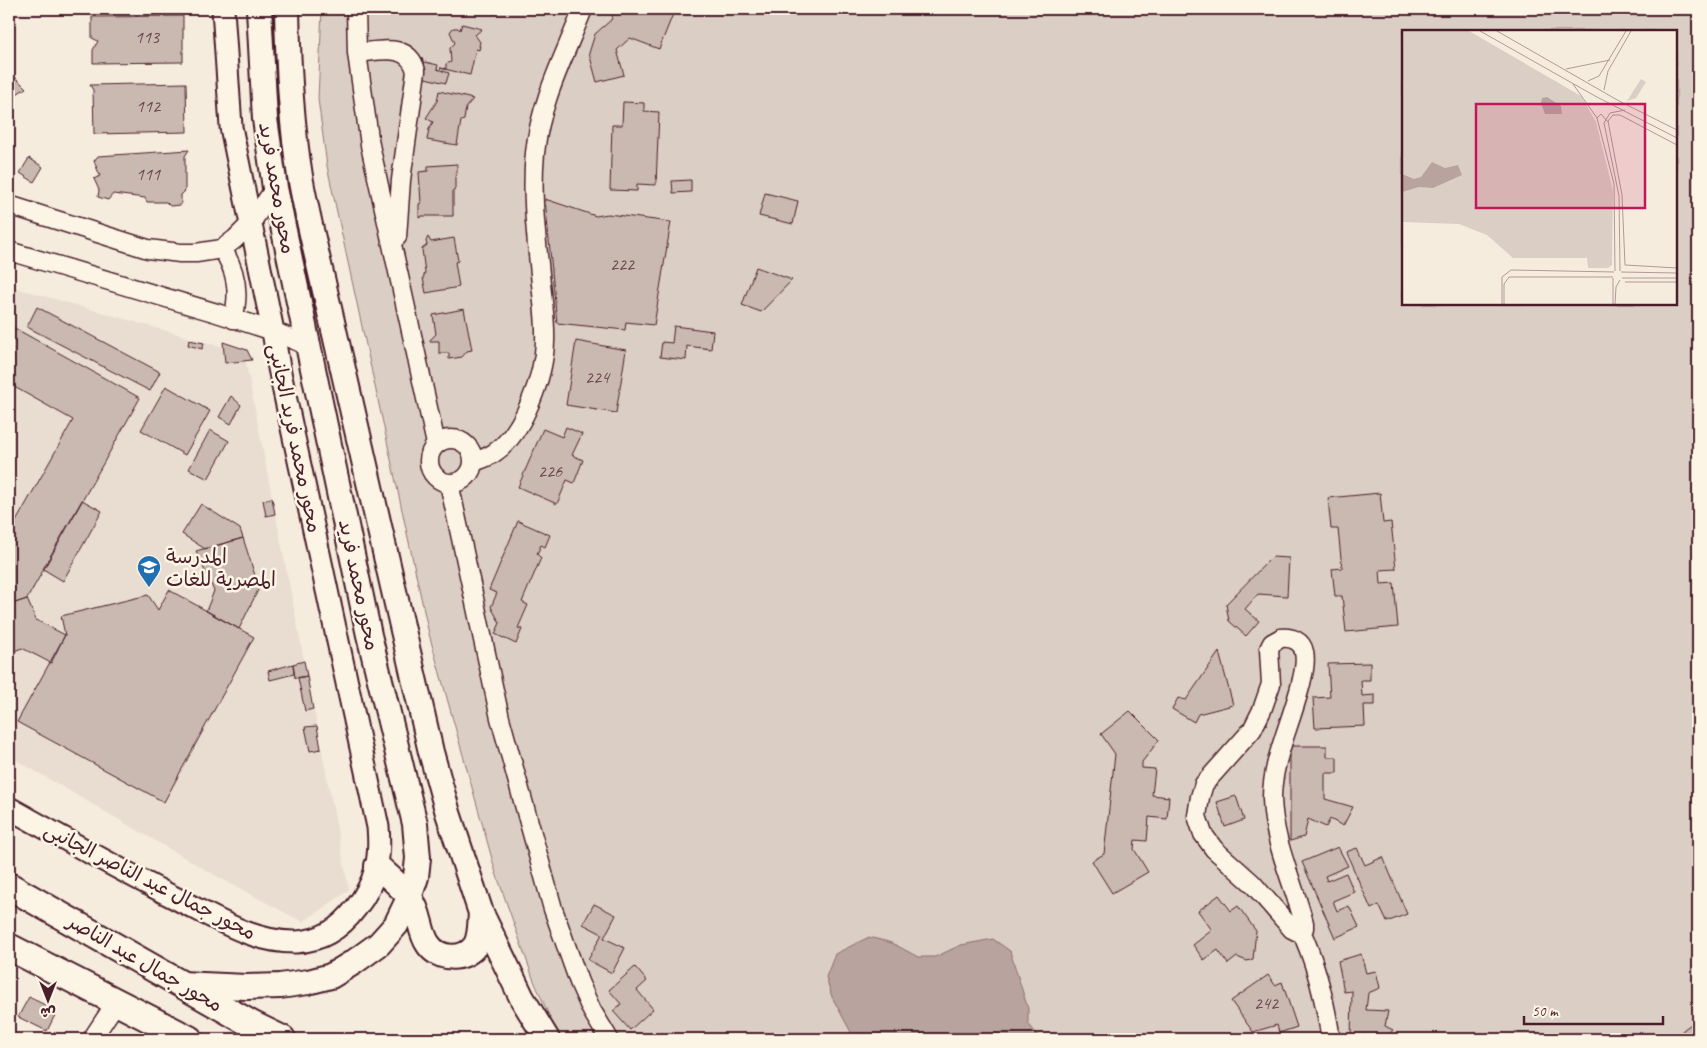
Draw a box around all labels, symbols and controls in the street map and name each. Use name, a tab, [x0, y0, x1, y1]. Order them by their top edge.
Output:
house number: 113	[135, 26, 161, 48]
inset map	[1402, 30, 1677, 305]
house number: 112	[136, 95, 162, 117]
street label: محور محمد فريد	[253, 120, 301, 256]
house number: 111	[136, 163, 161, 185]
house number: 222	[610, 253, 636, 275]
street label: محور محمد فريد الجانبى	[263, 341, 327, 535]
house number: 224	[585, 366, 611, 388]
house number: 226	[538, 460, 563, 482]
street label: محور محمد فريد	[333, 517, 385, 653]
place label: المدرسة المصرية للغات	[166, 544, 276, 592]
school or university icon: المدرسة المصرية للغات	[136, 554, 162, 588]
street label: محور جمال عبد الناصر الجانبى	[40, 817, 260, 945]
street label: محور جمال عبد الناصر	[61, 907, 227, 1018]
north arrow	[22, 976, 72, 1026]
house number: 242	[1254, 992, 1280, 1014]
scale bar	[1524, 993, 1663, 1025]
text: 50 m	[1532, 1002, 1559, 1021]
text: ش	[40, 1004, 56, 1021]

